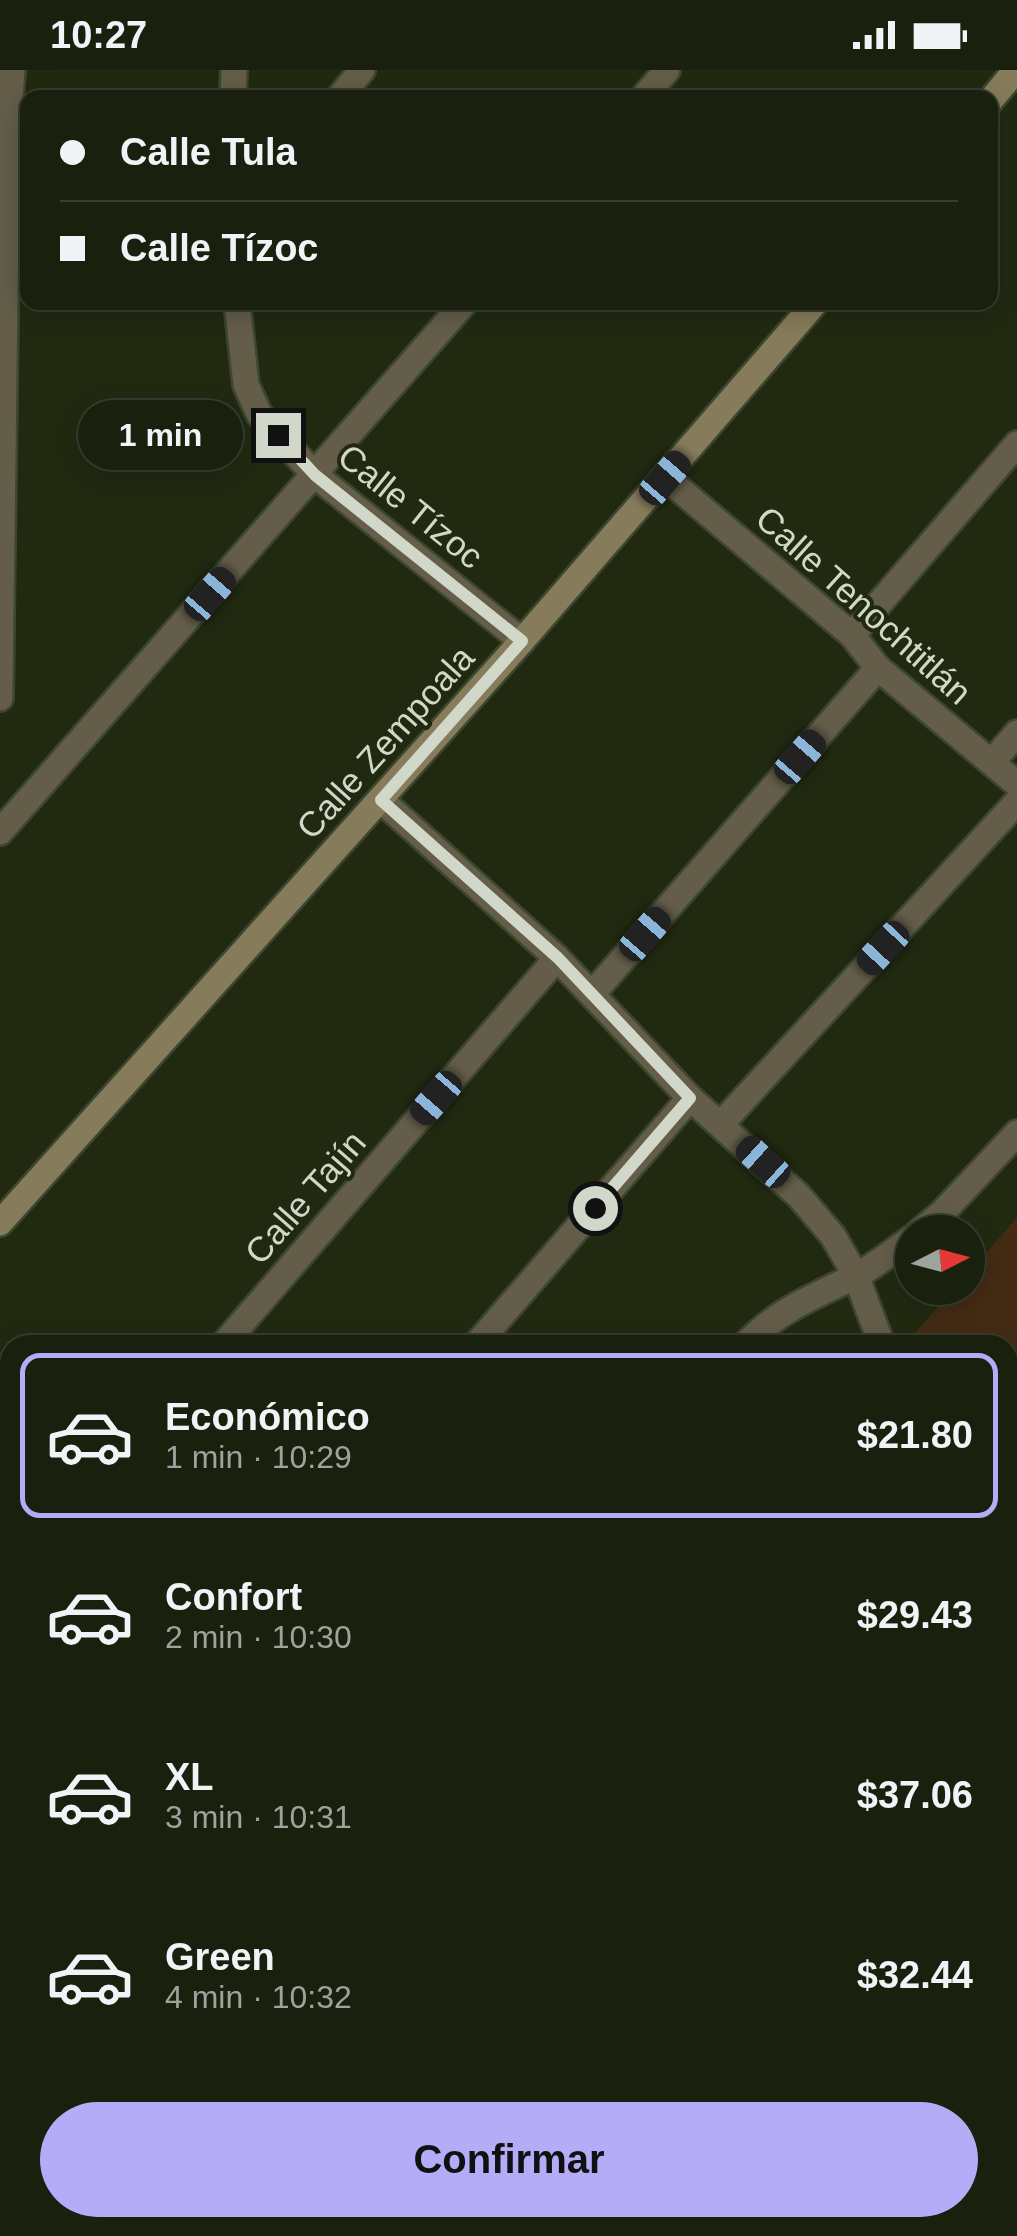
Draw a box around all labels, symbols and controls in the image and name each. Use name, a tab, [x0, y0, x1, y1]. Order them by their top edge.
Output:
text: 10:27	[50, 14, 147, 56]
text: Calle Tula	[120, 131, 297, 173]
text: Calle Tízoc	[120, 227, 319, 269]
callout: 1 min	[78, 400, 243, 470]
route end	[256, 413, 301, 458]
text: 1 min	[119, 417, 202, 453]
street label: Calle Tízoc	[331, 436, 491, 576]
car	[634, 446, 696, 510]
street label: Calle Tenochtitlán	[749, 498, 979, 712]
car	[179, 562, 241, 626]
street label: Calle Zempoala	[288, 637, 482, 846]
car	[769, 725, 831, 789]
car	[614, 902, 676, 966]
car	[852, 916, 914, 980]
car	[405, 1066, 467, 1130]
street label: Calle Tajín	[237, 1123, 373, 1271]
car	[731, 1131, 795, 1193]
route start	[573, 1186, 618, 1231]
north arrow	[895, 1215, 985, 1305]
map controls	[895, 1215, 985, 1305]
icon: car	[45, 1391, 135, 1481]
text: Económico	[165, 1396, 370, 1438]
text: $21.80	[857, 1414, 973, 1456]
text: 1 min · 10:29	[165, 1439, 352, 1475]
icon: car	[45, 1571, 135, 1661]
text: Confort	[165, 1576, 302, 1618]
text: $29.43	[857, 1594, 973, 1636]
text: 2 min · 10:30	[165, 1619, 352, 1655]
icon: car	[45, 1751, 135, 1841]
text: XL	[165, 1756, 214, 1798]
text: $37.06	[857, 1774, 973, 1816]
text: 3 min · 10:31	[165, 1799, 352, 1835]
icon: car	[45, 1931, 135, 2021]
text: Green	[165, 1936, 275, 1978]
text: $32.44	[857, 1954, 973, 1996]
text: 4 min · 10:32	[165, 1979, 352, 2015]
button: Confirmar	[40, 2102, 978, 2217]

